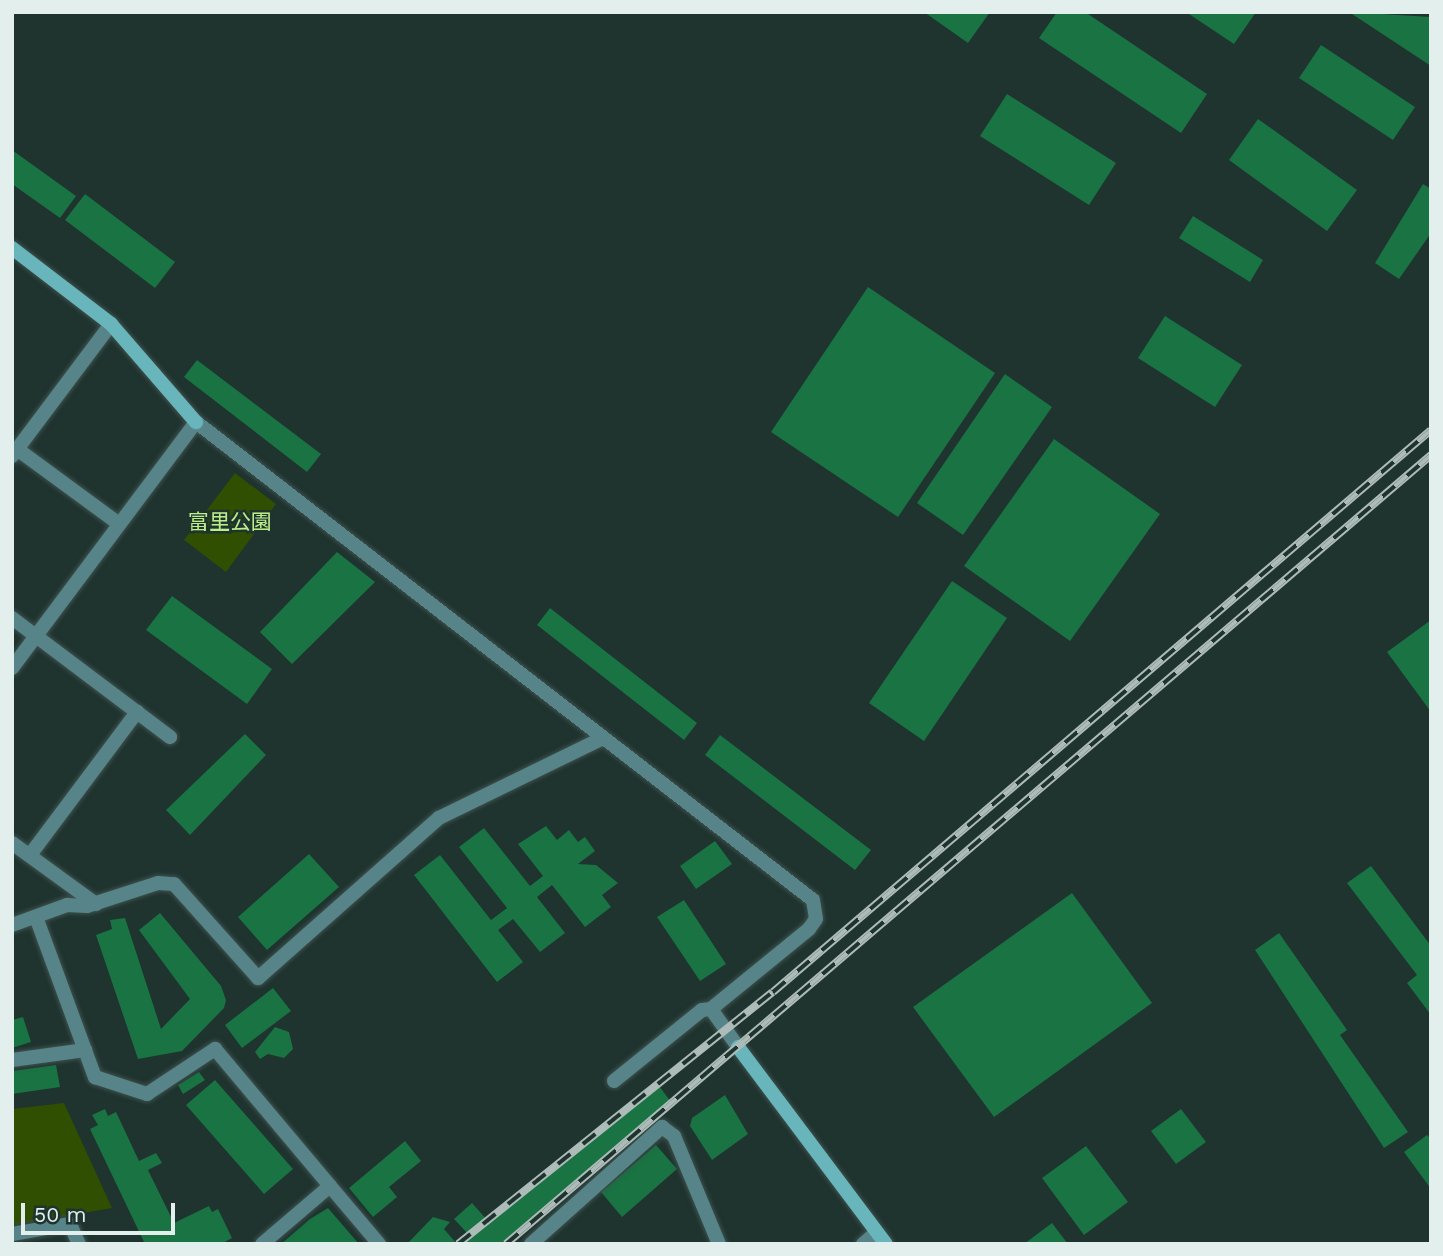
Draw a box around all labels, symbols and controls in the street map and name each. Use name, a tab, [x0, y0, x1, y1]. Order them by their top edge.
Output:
park label: 富里公園	[188, 509, 272, 535]
scale bar	[24, 1190, 178, 1234]
text: 50 m	[34, 1202, 86, 1227]

